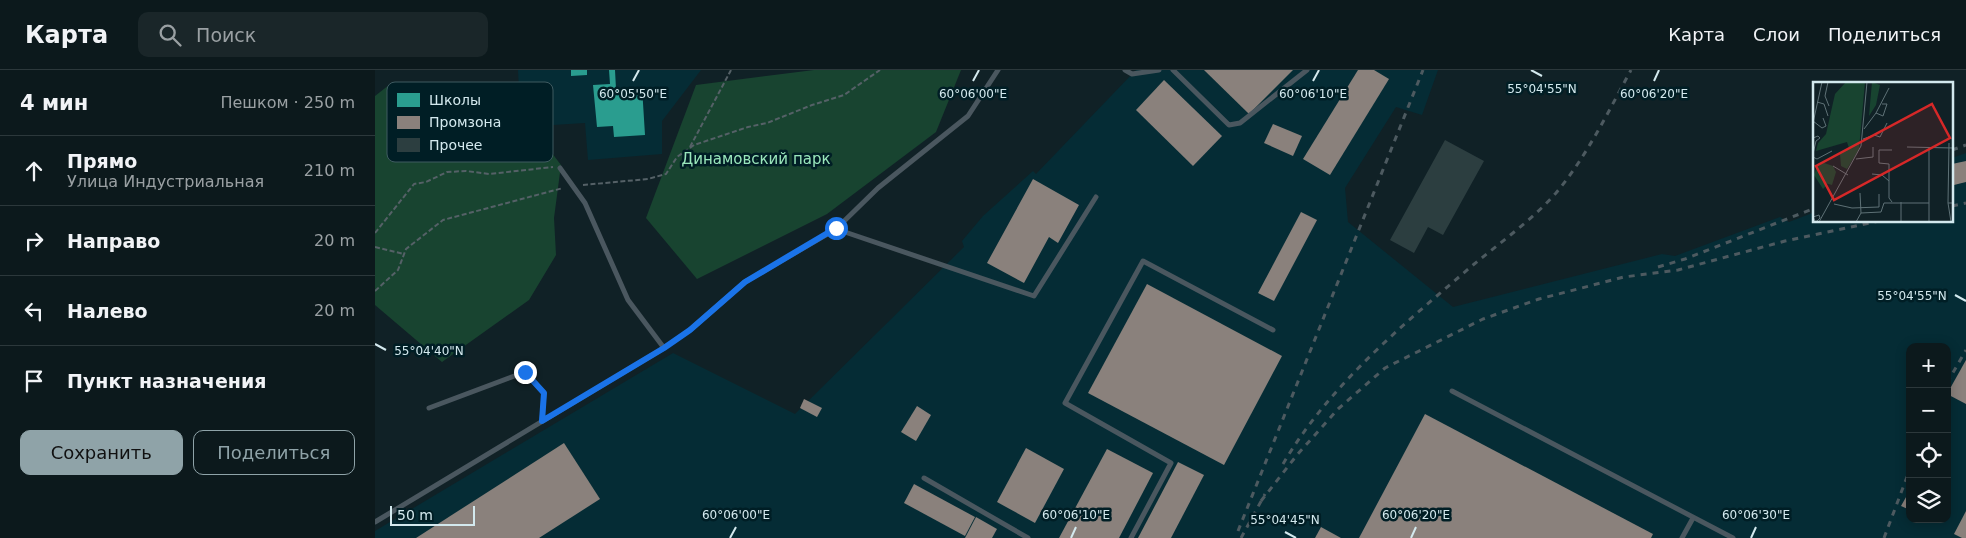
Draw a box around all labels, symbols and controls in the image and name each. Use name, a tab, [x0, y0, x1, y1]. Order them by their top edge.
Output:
search box	[138, 12, 488, 57]
text: Карта	[25, 21, 108, 49]
icon: search	[156, 21, 184, 49]
text: Поиск	[196, 24, 256, 46]
text: Карта	[1668, 24, 1725, 45]
text: Слои	[1753, 24, 1800, 45]
text: Поделиться	[1828, 24, 1941, 45]
legend	[387, 82, 553, 162]
text: 55°04'55"N	[1507, 82, 1577, 96]
inset map	[1813, 82, 1953, 222]
text: 60°05'50"E	[599, 87, 667, 101]
text: 60°06'00"E	[939, 87, 1007, 101]
text: 60°06'10"E	[1279, 87, 1347, 101]
text: 60°06'20"E	[1620, 87, 1688, 101]
text: 4 мин	[20, 91, 88, 115]
text: Школы	[429, 92, 481, 108]
text: Пешком · 250 m	[220, 93, 355, 112]
text: Промзона	[429, 114, 501, 130]
text: Прочее	[429, 137, 482, 153]
text: Прямо	[67, 150, 137, 172]
park label: Динамовский парк	[682, 150, 830, 168]
icon: ahead	[20, 157, 48, 185]
text: 210 m	[304, 161, 355, 180]
text: Улица Индустриальная	[67, 172, 264, 191]
route start	[825, 217, 848, 240]
icon: right	[20, 227, 48, 255]
text: Направо	[67, 230, 160, 252]
text: 20 m	[314, 231, 355, 250]
text: 55°04'55"N	[1877, 289, 1947, 303]
icon: left	[20, 297, 48, 325]
text: Налево	[67, 300, 148, 322]
text: 20 m	[314, 301, 355, 320]
map controls	[1906, 343, 1951, 523]
button: +	[1906, 343, 1951, 388]
text: 55°04'40"N	[394, 344, 464, 358]
route end	[514, 361, 537, 384]
icon: arrive	[20, 367, 48, 395]
text: Пункт назначения	[67, 370, 266, 392]
button: −	[1906, 388, 1951, 433]
button: Сохранить	[20, 430, 183, 475]
button: Поделиться	[193, 430, 355, 475]
button: locate	[1906, 433, 1951, 478]
button: layers	[1906, 478, 1951, 523]
scale bar	[390, 503, 475, 526]
text: 50 m	[397, 507, 433, 523]
text: 60°06'00"E	[702, 508, 770, 522]
text: 60°06'10"E	[1042, 508, 1110, 522]
text: 60°06'20"E	[1382, 508, 1450, 522]
text: 60°06'30"E	[1722, 508, 1790, 522]
text: 55°04'45"N	[1250, 513, 1320, 527]

